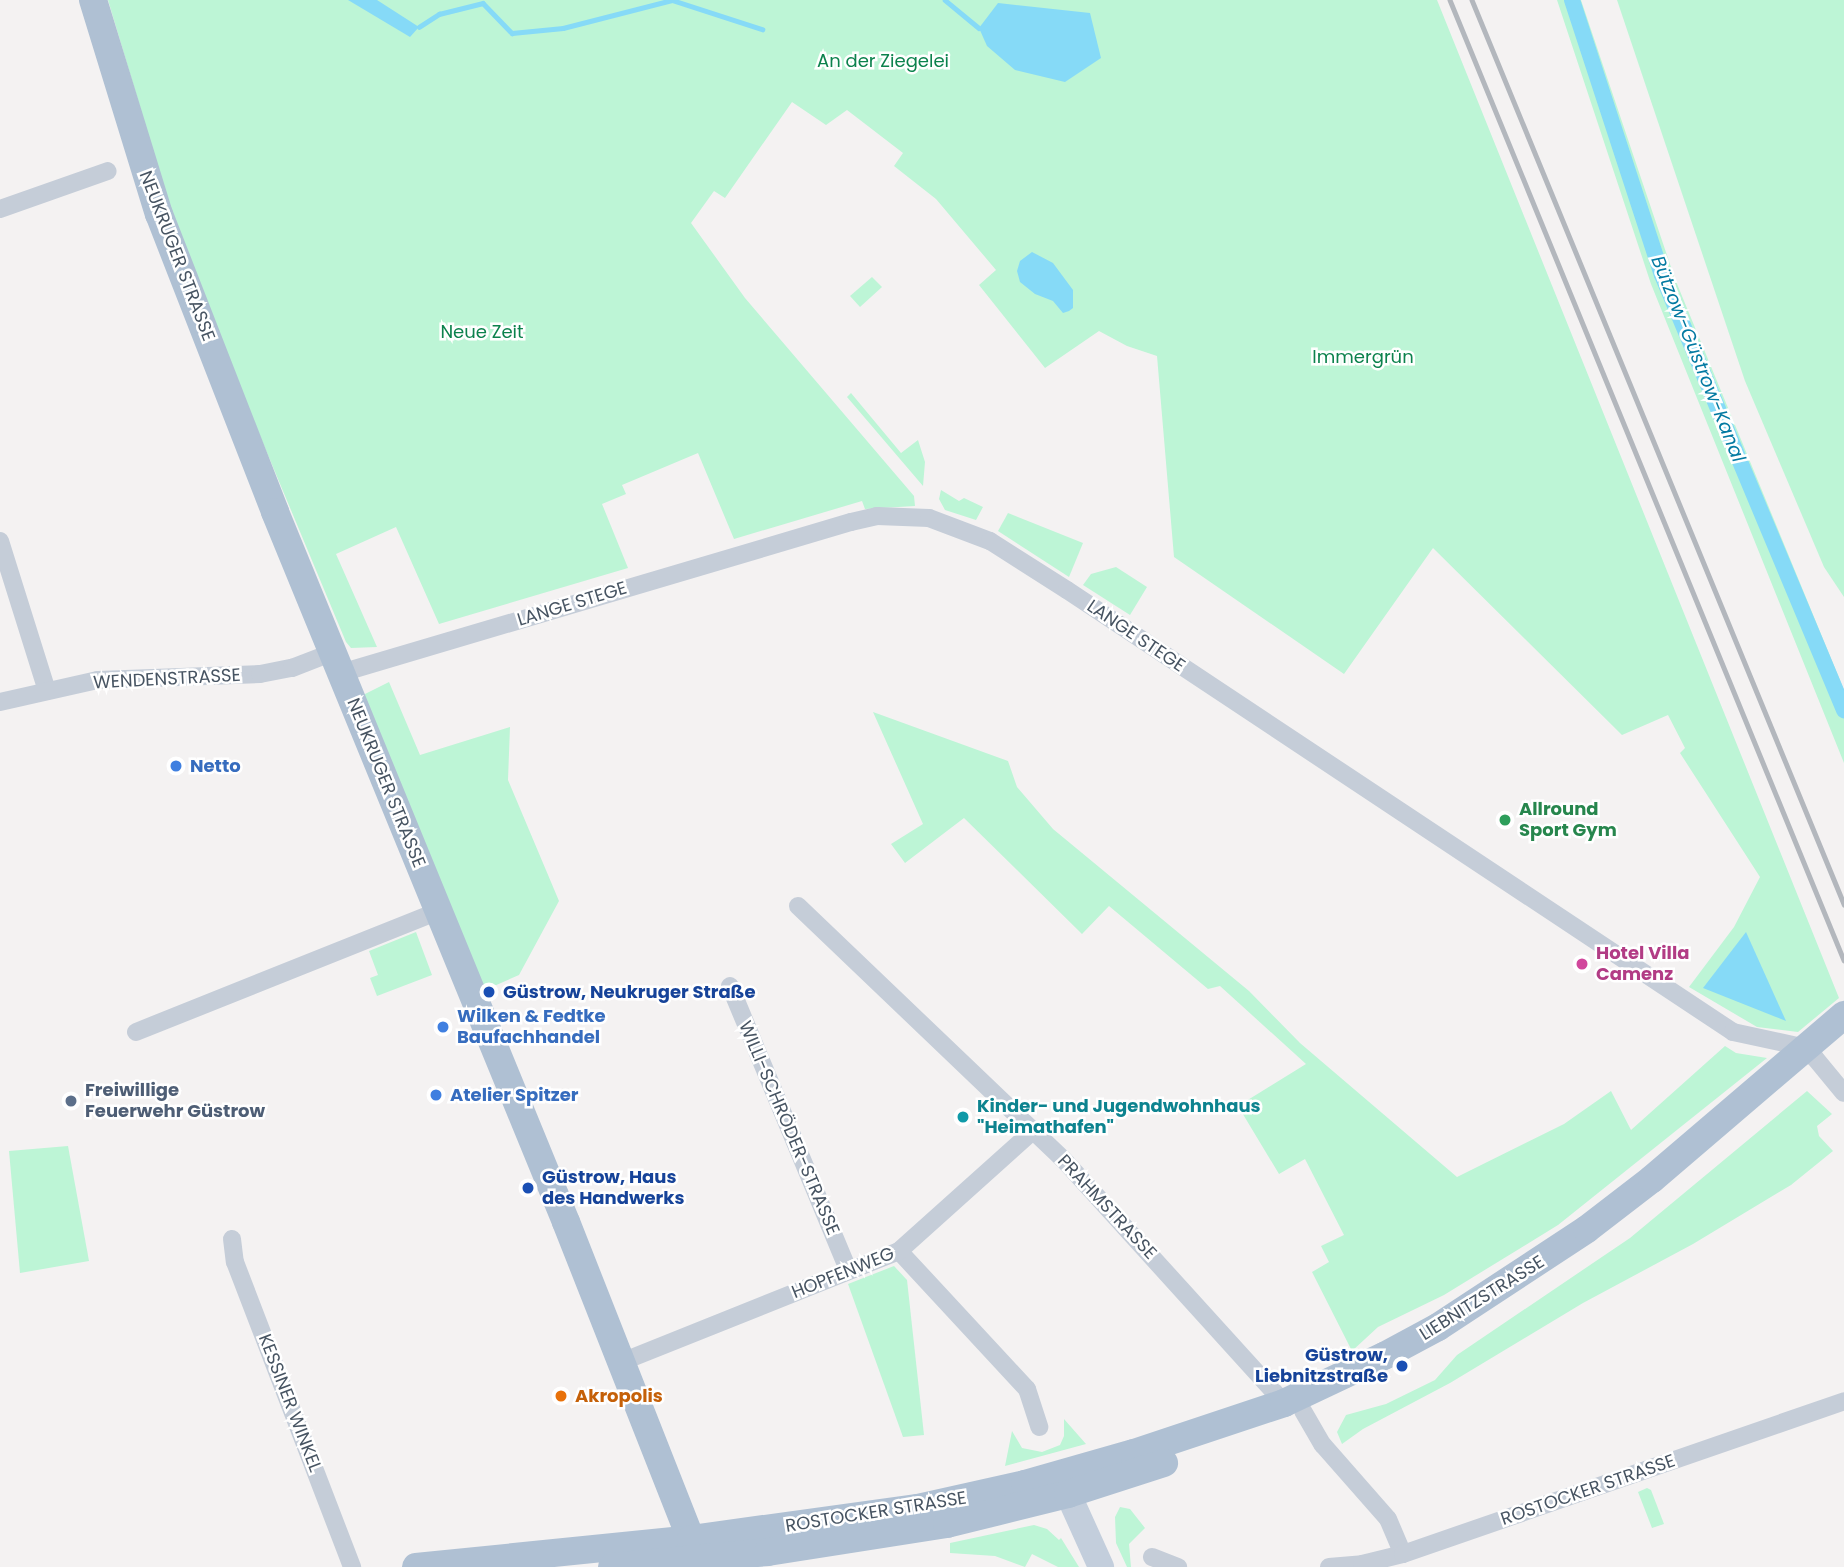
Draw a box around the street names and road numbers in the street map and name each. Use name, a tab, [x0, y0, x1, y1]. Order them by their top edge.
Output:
street label: NEUKRUGER STRASSE	[135, 168, 219, 344]
street label: LANGE STEGE	[515, 577, 629, 631]
street label: LANGE STEGE	[1083, 595, 1189, 677]
street label: WENDENSTRASSE	[93, 664, 241, 694]
street label: NEUKRUGER STRASSE	[342, 695, 430, 871]
street label: WILLI-SCHRÖDER-STRASSE	[734, 1018, 844, 1238]
street label: PRAHMSTRASSE	[1053, 1150, 1161, 1264]
street label: HOPFENWEG	[789, 1243, 897, 1303]
street label: LIEBNITZSTRASSE	[1416, 1251, 1548, 1345]
street label: KESSINER WINKEL	[254, 1331, 326, 1475]
street label: ROSTOCKER STRASSE	[1498, 1450, 1678, 1530]
street label: ROSTOCKER STRASSE	[784, 1487, 968, 1537]

